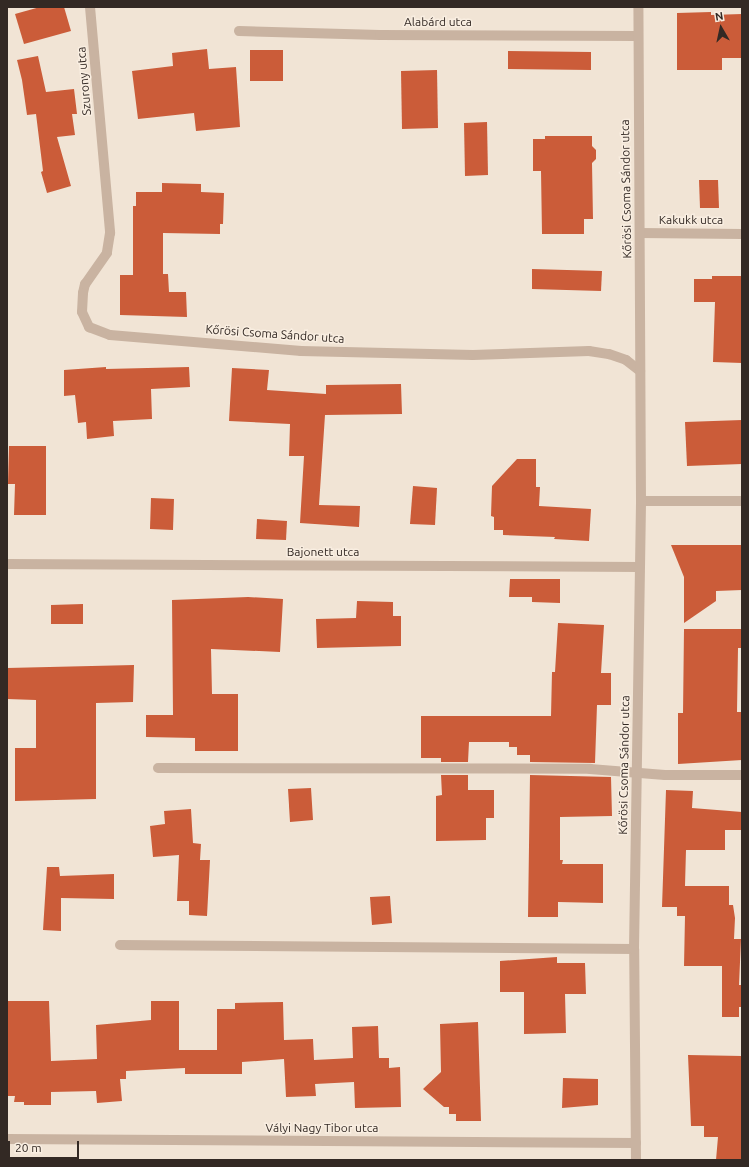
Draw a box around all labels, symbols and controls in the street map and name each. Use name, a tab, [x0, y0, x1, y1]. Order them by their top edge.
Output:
north arrow	[701, 8, 741, 48]
text: N	[714, 10, 724, 23]
street label: Alabárd utca	[404, 15, 472, 29]
street label: Szurony utca	[74, 46, 94, 116]
street label: Kőrösi Csoma Sándor utca	[618, 119, 634, 259]
street label: Kakukk utca	[659, 213, 723, 227]
street label: Kőrösi Csoma Sándor utca	[205, 322, 345, 346]
street label: Bajonett utca	[287, 545, 359, 559]
street label: Kőrösi Csoma Sándor utca	[616, 695, 632, 835]
street label: Vályi Nagy Tibor utca	[266, 1121, 378, 1135]
scale bar	[10, 1133, 81, 1159]
text: 20 m	[15, 1141, 42, 1154]

